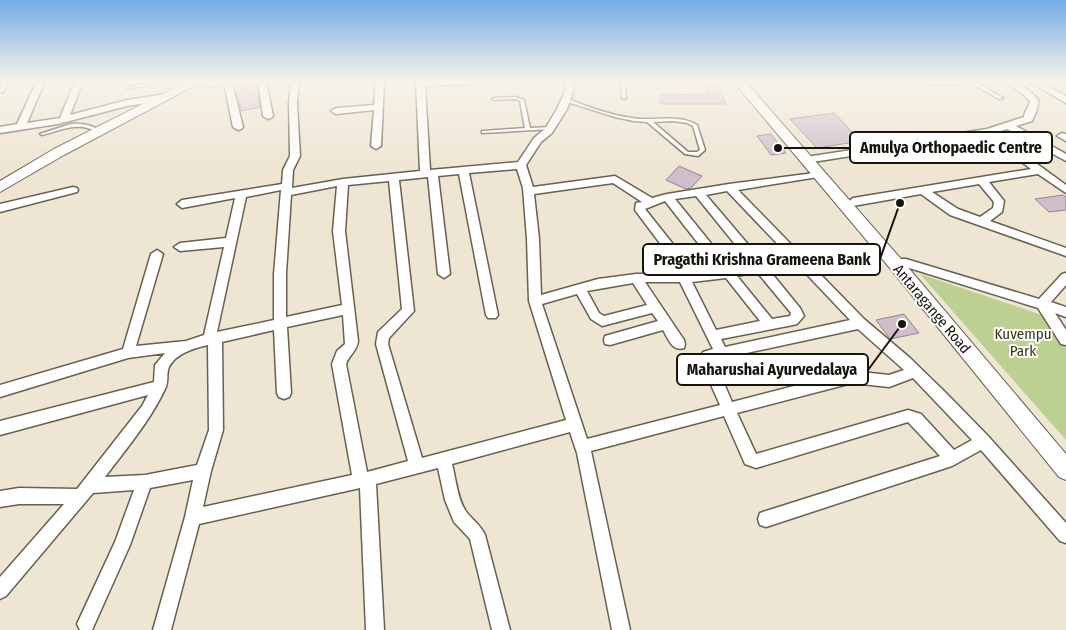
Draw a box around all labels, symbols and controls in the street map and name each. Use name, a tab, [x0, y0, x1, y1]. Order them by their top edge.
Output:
callout: Amulya Orthopaedic Centre	[850, 132, 1052, 163]
text: Amulya Orthopaedic Centre	[859, 138, 1042, 157]
callout: Pragathi Krishna Grameena Bank	[643, 244, 880, 275]
text: Pragathi Krishna Grameena Bank	[653, 250, 871, 269]
street label: Antaragange Road	[890, 261, 974, 357]
park label: Kuvempu Park	[994, 325, 1052, 360]
callout: Maharushai Ayurvedalaya	[677, 354, 868, 385]
text: Maharushai Ayurvedalaya	[687, 360, 857, 379]

